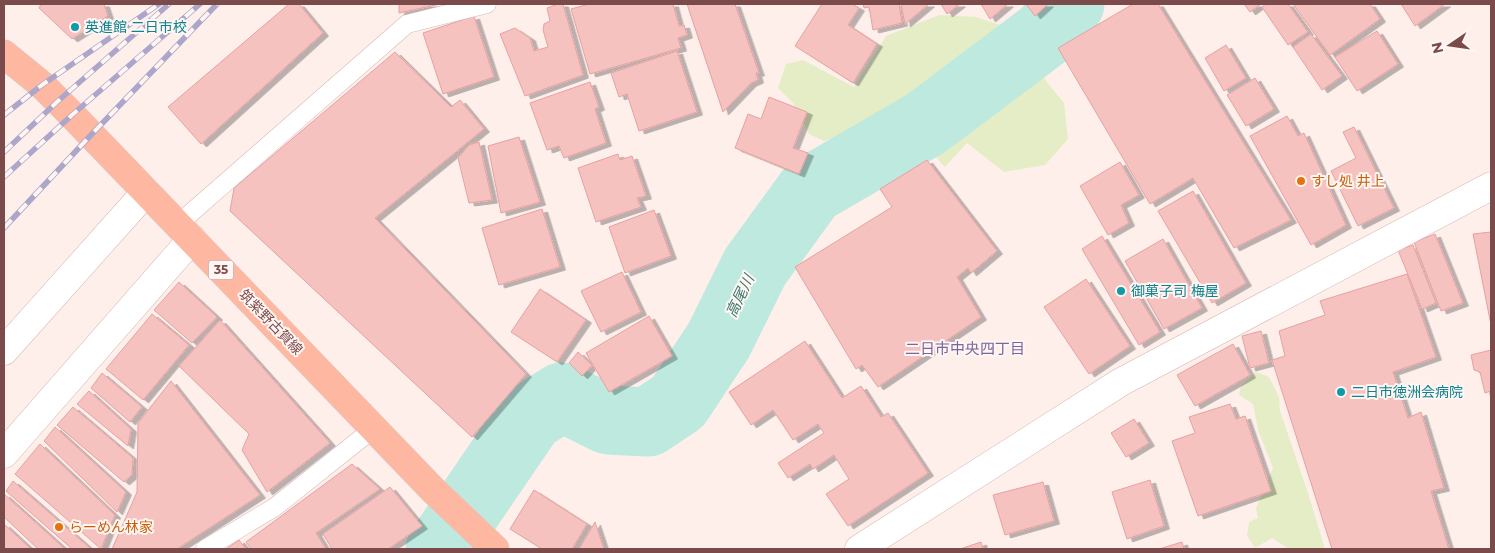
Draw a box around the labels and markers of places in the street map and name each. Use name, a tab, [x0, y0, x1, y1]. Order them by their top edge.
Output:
place label: 英進館 二日市校	[85, 18, 187, 36]
marker: 英進館 二日市校	[69, 21, 81, 33]
place label: すし処 井上	[1311, 172, 1385, 190]
marker: すし処 井上	[1295, 175, 1307, 187]
place label: 御菓子司 梅屋	[1131, 282, 1219, 300]
marker: 御菓子司 梅屋	[1115, 285, 1127, 297]
place label: 二日市徳洲会病院	[1351, 383, 1463, 401]
marker: 二日市徳洲会病院	[1335, 386, 1347, 398]
place label: らーめん林家	[69, 518, 153, 536]
marker: らーめん林家	[53, 521, 65, 533]

